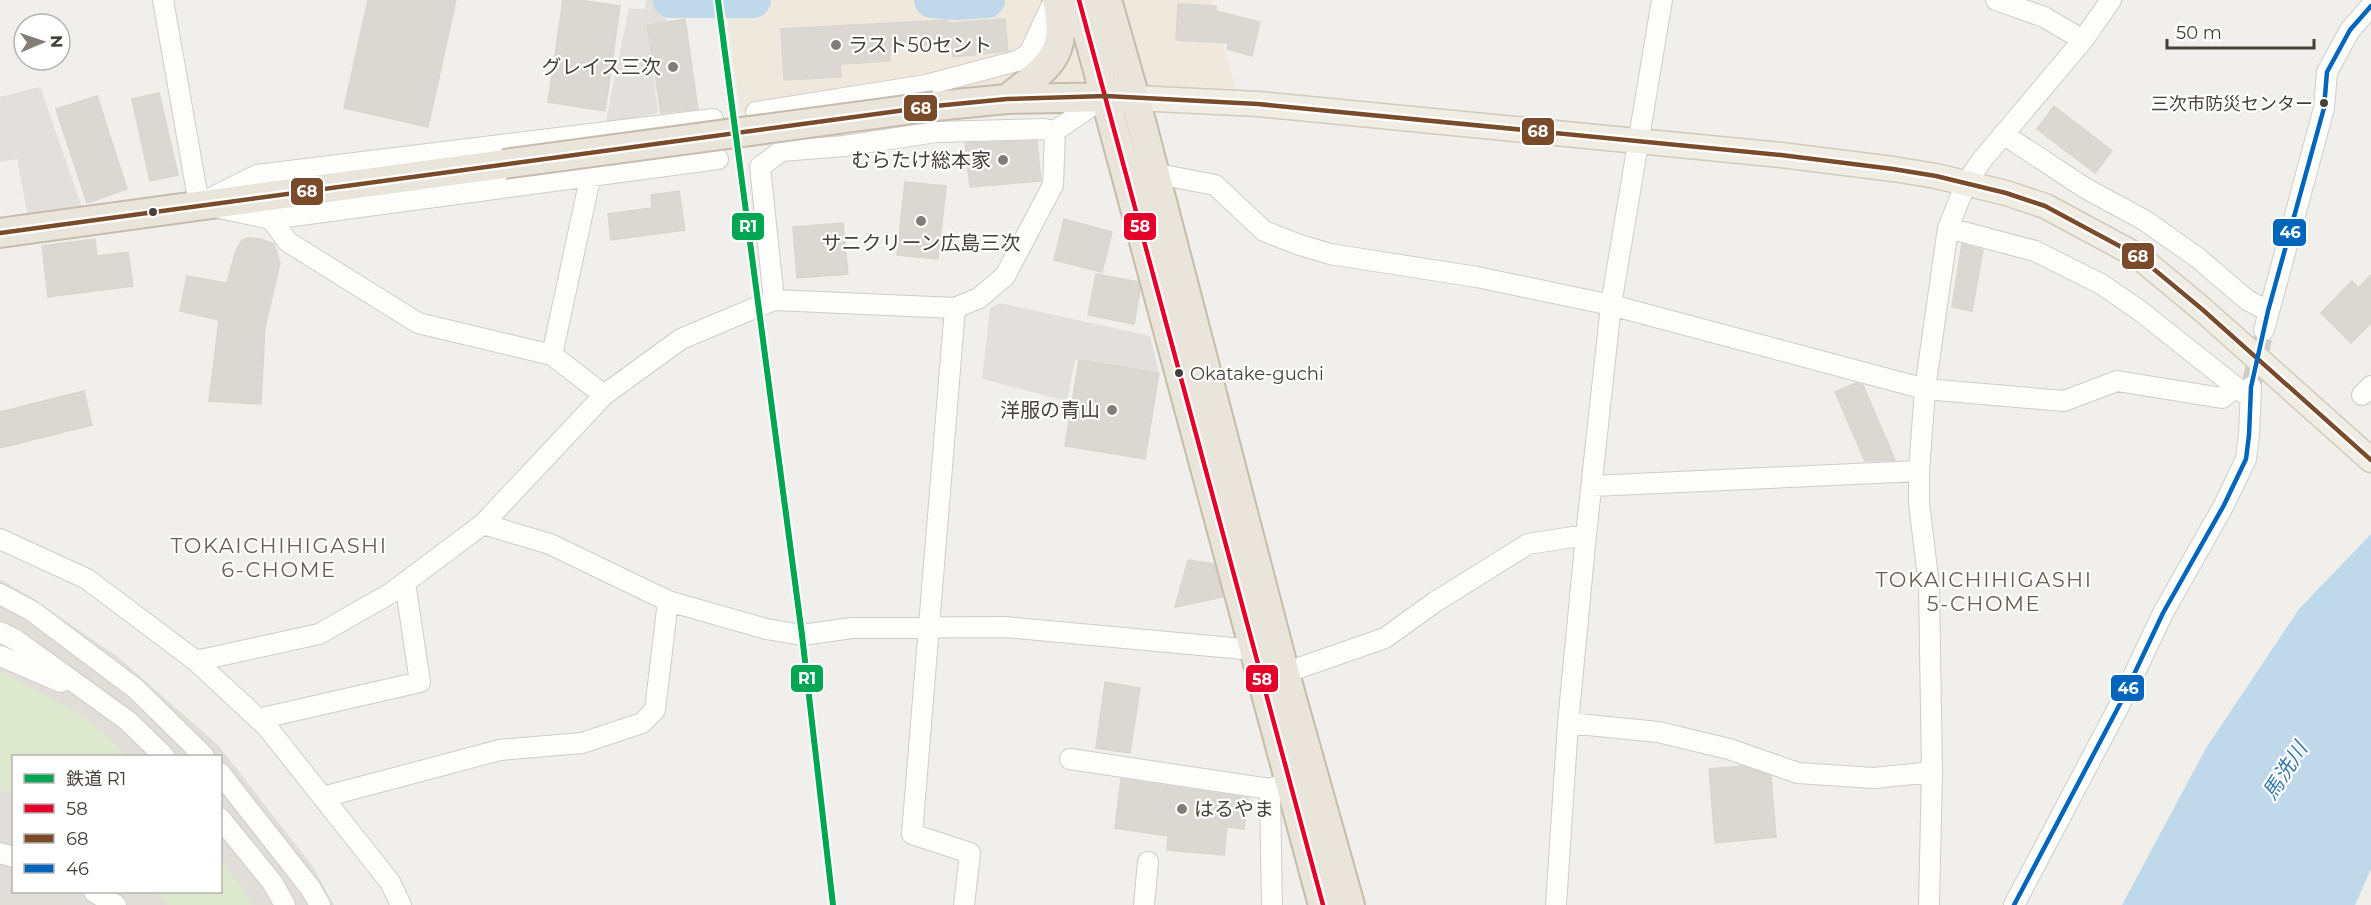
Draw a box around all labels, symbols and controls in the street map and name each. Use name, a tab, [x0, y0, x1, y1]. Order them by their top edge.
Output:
north arrow	[12, 12, 72, 72]
scale bar	[2167, 12, 2314, 50]
text: 50 m	[2176, 22, 2222, 44]
place label: ラスト50セント	[848, 33, 992, 57]
text: N	[47, 35, 66, 48]
marker: ラスト50セント	[829, 38, 843, 52]
place label: グレイス三次	[542, 55, 661, 79]
marker: グレイス三次	[666, 60, 680, 74]
place label: 三次市防災センター	[2151, 93, 2313, 115]
line badge: 68	[903, 94, 938, 122]
marker: 三次市防災センター	[2318, 97, 2330, 109]
text: 68	[911, 99, 931, 118]
line badge: 68	[1521, 117, 1555, 146]
text: 68	[1528, 122, 1548, 141]
place label: むらたけ総本家	[851, 148, 991, 172]
marker: むらたけ総本家	[996, 153, 1010, 167]
line badge: 68	[290, 177, 324, 206]
text: 68	[297, 182, 317, 201]
unlabelled marker	[147, 206, 159, 218]
line badge: R1	[731, 212, 765, 241]
line badge: 58	[1123, 212, 1157, 241]
marker: サニクリーン広島三次	[914, 214, 928, 228]
text: R1	[739, 217, 757, 236]
text: 58	[1130, 217, 1150, 236]
line badge: 46	[2272, 218, 2307, 247]
text: 46	[2279, 223, 2301, 242]
place label: サニクリーン広島三次	[822, 231, 1021, 255]
line badge: 68	[2121, 242, 2155, 270]
text: 68	[2128, 247, 2148, 266]
place label: Okatake-guchi	[1190, 363, 1324, 385]
marker: Okatake-guchi	[1173, 367, 1185, 379]
place label: 洋服の青山	[1000, 398, 1100, 422]
marker: 洋服の青山	[1105, 403, 1119, 417]
district label: TOKAICHIHIGASHI 6-CHOME	[170, 533, 388, 582]
district label: TOKAICHIHIGASHI 5-CHOME	[1875, 567, 2093, 616]
line badge: R1	[790, 664, 824, 693]
line badge: 58	[1245, 664, 1279, 693]
text: R1	[798, 669, 816, 688]
text: 58	[1252, 670, 1272, 689]
line badge: 46	[2110, 674, 2145, 702]
text: 46	[2117, 679, 2139, 698]
water label: 馬洗川	[2257, 736, 2313, 804]
legend	[12, 755, 222, 893]
text: 鉄道 R1	[66, 768, 126, 790]
place label: はるやま	[1194, 797, 1274, 821]
text: 58	[66, 798, 88, 820]
marker: はるやま	[1175, 802, 1189, 816]
text: 68	[66, 828, 88, 850]
text: 46	[66, 858, 89, 880]

